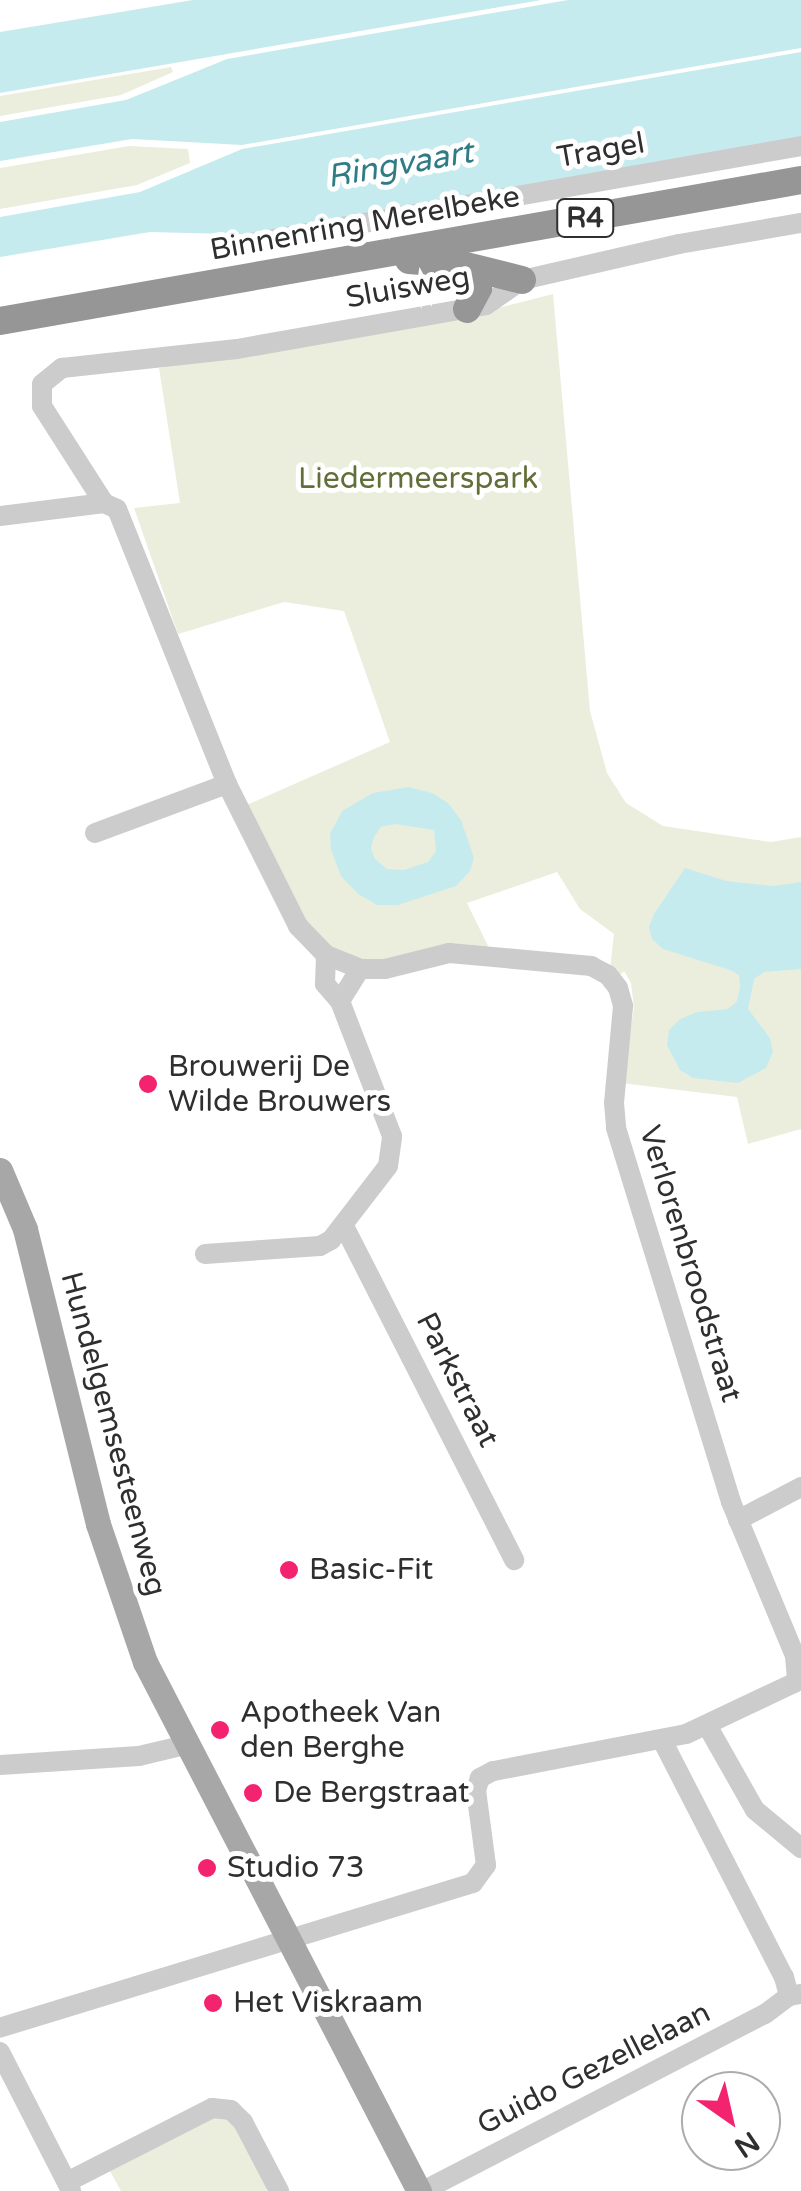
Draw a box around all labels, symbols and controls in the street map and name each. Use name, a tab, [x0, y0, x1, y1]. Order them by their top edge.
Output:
street label: Tragel	[554, 126, 648, 176]
water label: Ringvaart	[324, 133, 476, 197]
street label: Binnenring Merelbeke	[207, 179, 523, 269]
road number: R4	[555, 195, 615, 241]
street label: Sluisweg	[343, 259, 473, 317]
park label: Liedermeerspark	[298, 461, 538, 497]
place label: Brouwerij De Wilde Brouwers	[168, 1049, 391, 1120]
marker: Brouwerij De Wilde Brouwers	[137, 1073, 159, 1095]
street label: Verlorenbroodstraat	[631, 1121, 749, 1407]
street label: Hundelgemsesteenweg	[52, 1268, 174, 1600]
street label: Parkstraat	[408, 1307, 506, 1453]
place label: Basic-Fit	[309, 1552, 433, 1588]
marker: Basic-Fit	[278, 1559, 300, 1581]
place label: Apotheek Van den Berghe	[240, 1695, 441, 1766]
marker: Apotheek Van den Berghe	[209, 1719, 231, 1741]
place label: De Bergstraat	[273, 1775, 469, 1811]
marker: De Bergstraat	[242, 1782, 264, 1804]
place label: Studio 73	[227, 1850, 365, 1886]
marker: Studio 73	[196, 1857, 218, 1879]
place label: Het Viskraam	[233, 1985, 423, 2021]
marker: Het Viskraam	[202, 1992, 224, 2014]
street label: Guido Gezellelaan	[472, 1995, 716, 2143]
north arrow	[681, 2071, 781, 2171]
text: N	[728, 2124, 765, 2165]

